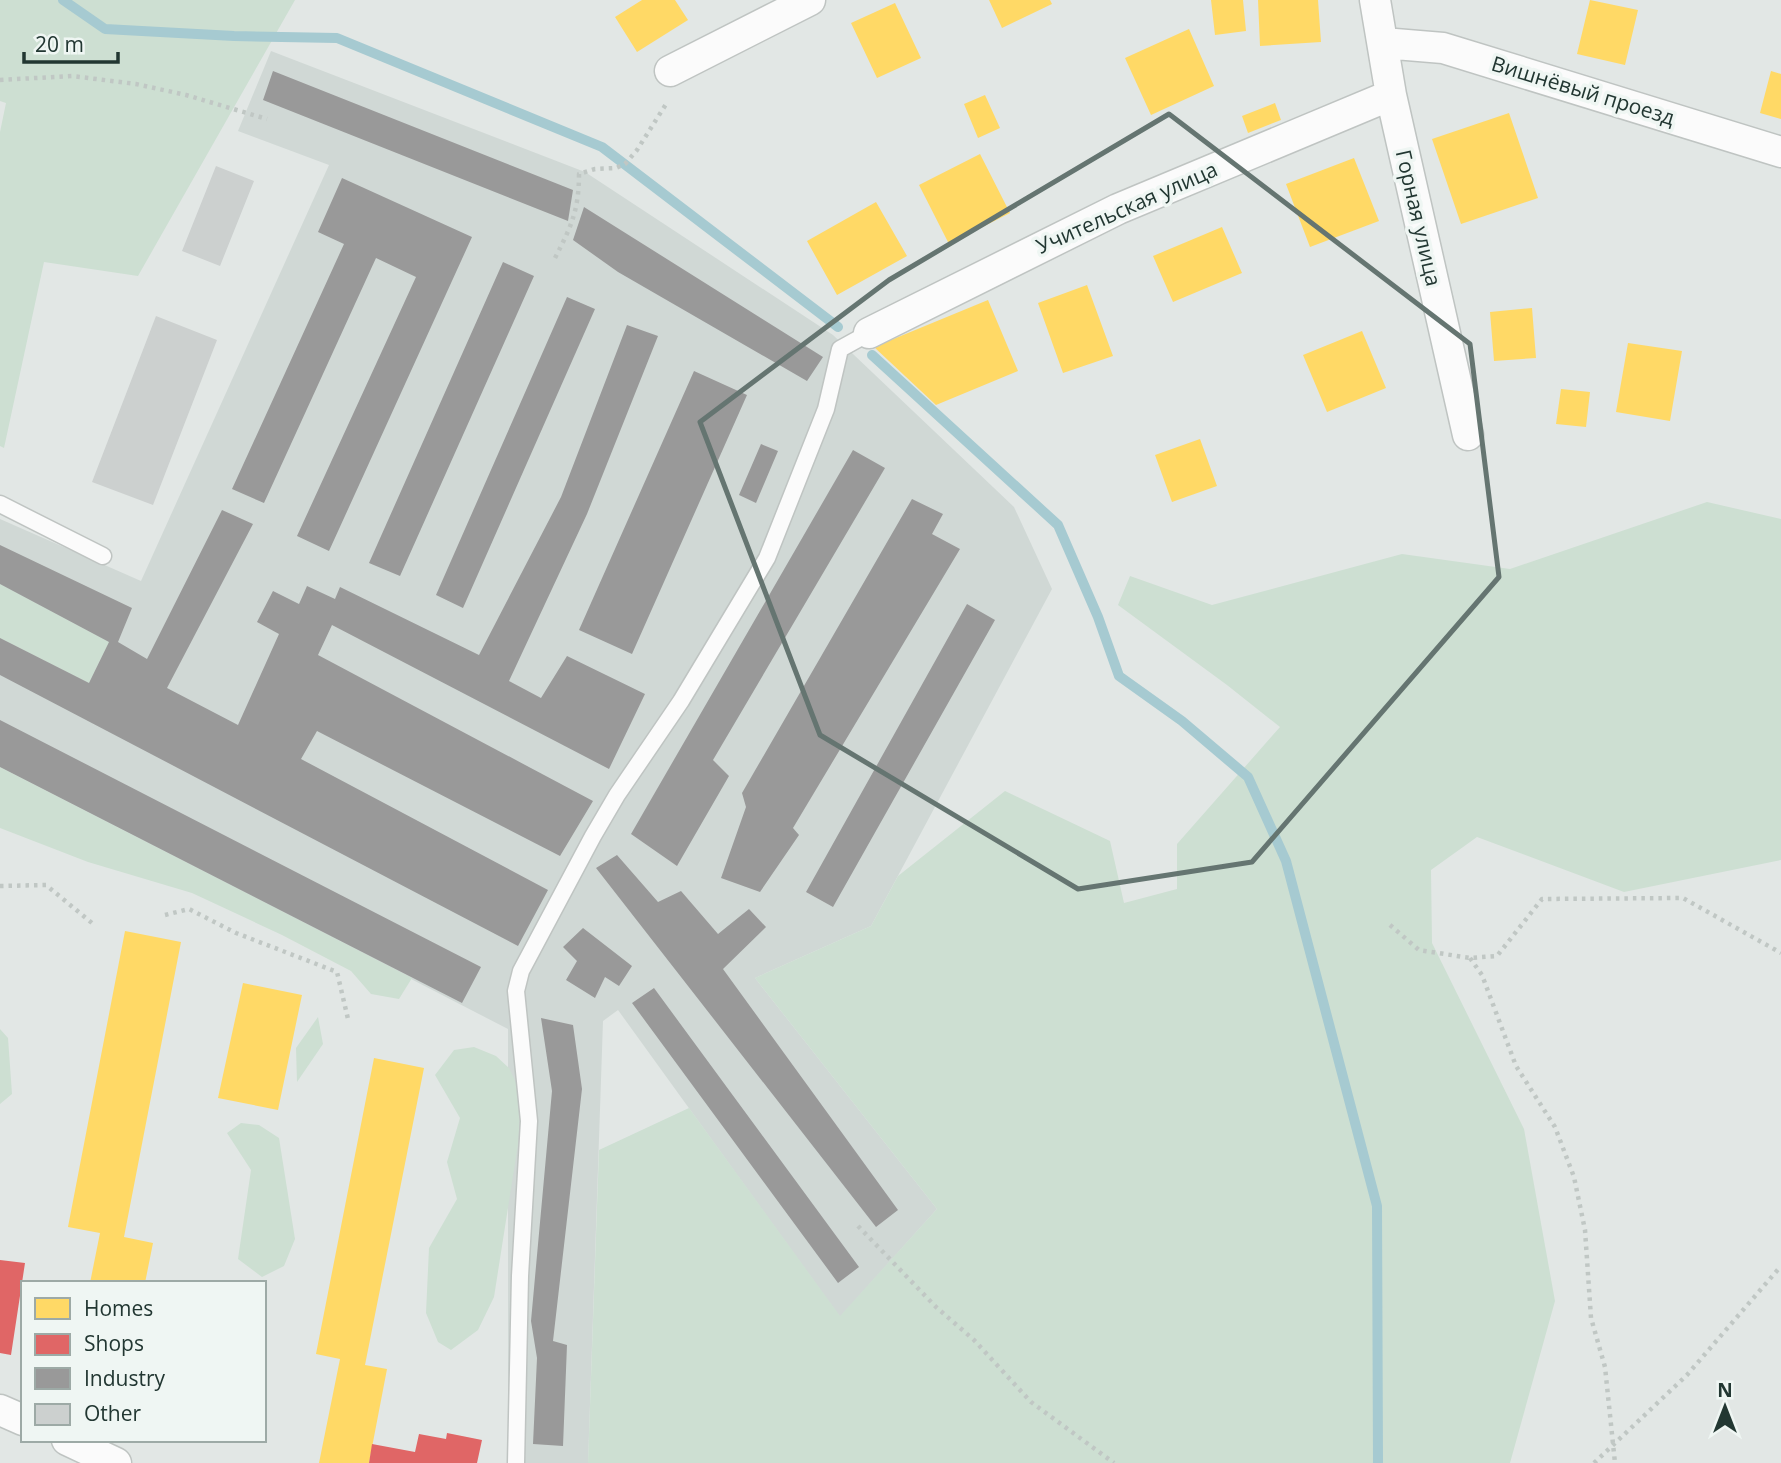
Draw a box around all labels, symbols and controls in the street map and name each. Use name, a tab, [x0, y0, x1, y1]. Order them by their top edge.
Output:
scale bar	[24, 21, 119, 65]
text: 20 m	[35, 30, 84, 58]
street label: Вишнёвый проезд	[1488, 49, 1678, 131]
street label: Горная улица	[1390, 147, 1448, 289]
street label: Учительская улица	[1032, 155, 1222, 260]
legend	[21, 1281, 266, 1442]
text: Homes	[84, 1294, 153, 1322]
text: Shops	[84, 1329, 144, 1357]
text: Industry	[84, 1364, 166, 1392]
north arrow	[1690, 1372, 1760, 1442]
text: N	[1717, 1377, 1733, 1403]
text: Other	[84, 1399, 141, 1427]

